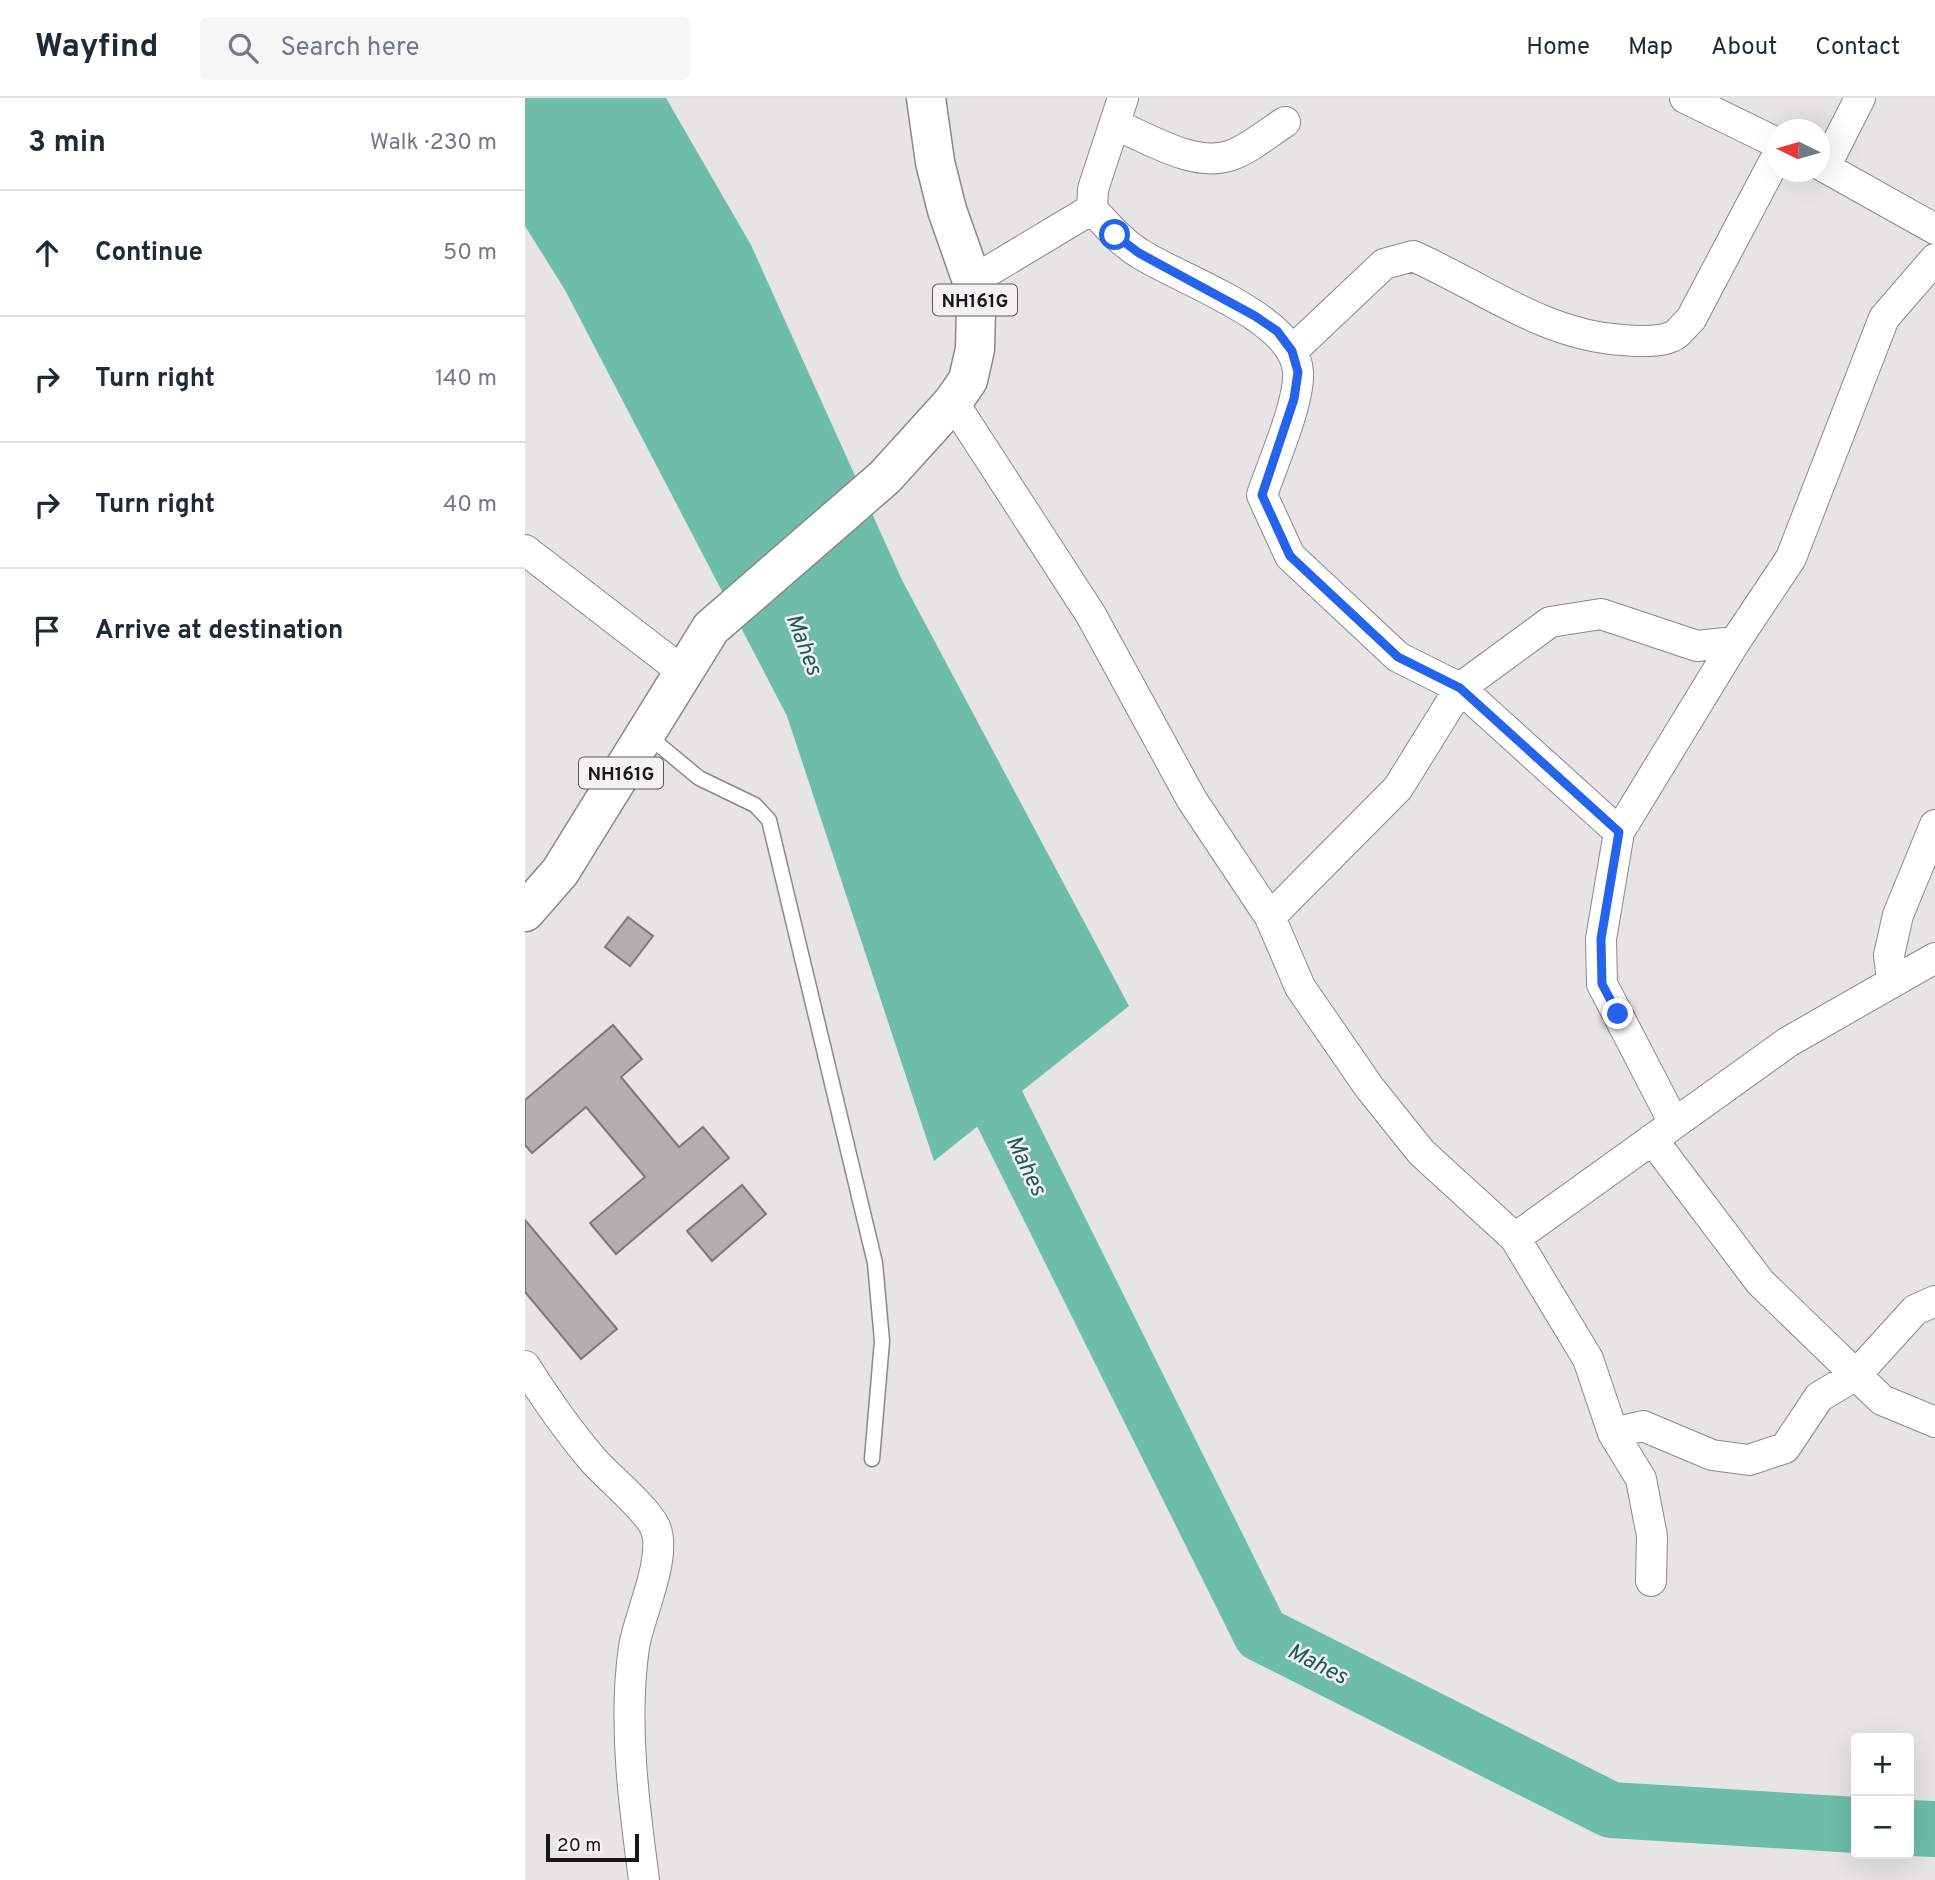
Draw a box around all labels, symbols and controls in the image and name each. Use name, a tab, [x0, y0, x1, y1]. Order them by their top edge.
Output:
search box	[200, 17, 690, 80]
text: Wayfind	[35, 27, 158, 69]
icon: search	[224, 29, 262, 67]
text: Search here	[280, 32, 419, 65]
text: Home	[1526, 33, 1590, 63]
text: Map	[1628, 33, 1673, 63]
text: About	[1711, 33, 1777, 63]
text: Contact	[1815, 33, 1900, 63]
north arrow	[1767, 119, 1830, 182]
text: 3 min	[28, 125, 106, 162]
text: Walk · 230 m	[370, 129, 497, 158]
route start	[1099, 219, 1130, 250]
icon: ahead	[28, 234, 66, 272]
text: Continue	[95, 237, 203, 270]
text: 50 m	[443, 239, 497, 268]
road number: NH161G	[933, 284, 1017, 316]
icon: right	[28, 360, 66, 398]
text: Turn right	[95, 363, 215, 396]
text: 140 m	[435, 365, 497, 394]
icon: right	[28, 486, 66, 524]
text: Turn right	[95, 489, 215, 522]
text: 40 m	[443, 491, 497, 520]
water label: Mahes	[778, 610, 828, 680]
icon: arrive	[28, 612, 66, 650]
text: Arrive at destination	[95, 615, 343, 648]
road number: NH161G	[579, 758, 663, 788]
route end	[1602, 998, 1633, 1029]
water label: Mahes	[998, 1131, 1052, 1202]
water label: Mahes	[1282, 1638, 1352, 1693]
map controls	[1851, 1733, 1914, 1859]
button: +	[1851, 1733, 1914, 1796]
button: −	[1851, 1796, 1914, 1859]
scale bar	[546, 1831, 639, 1863]
text: 20 m	[557, 1834, 601, 1858]

